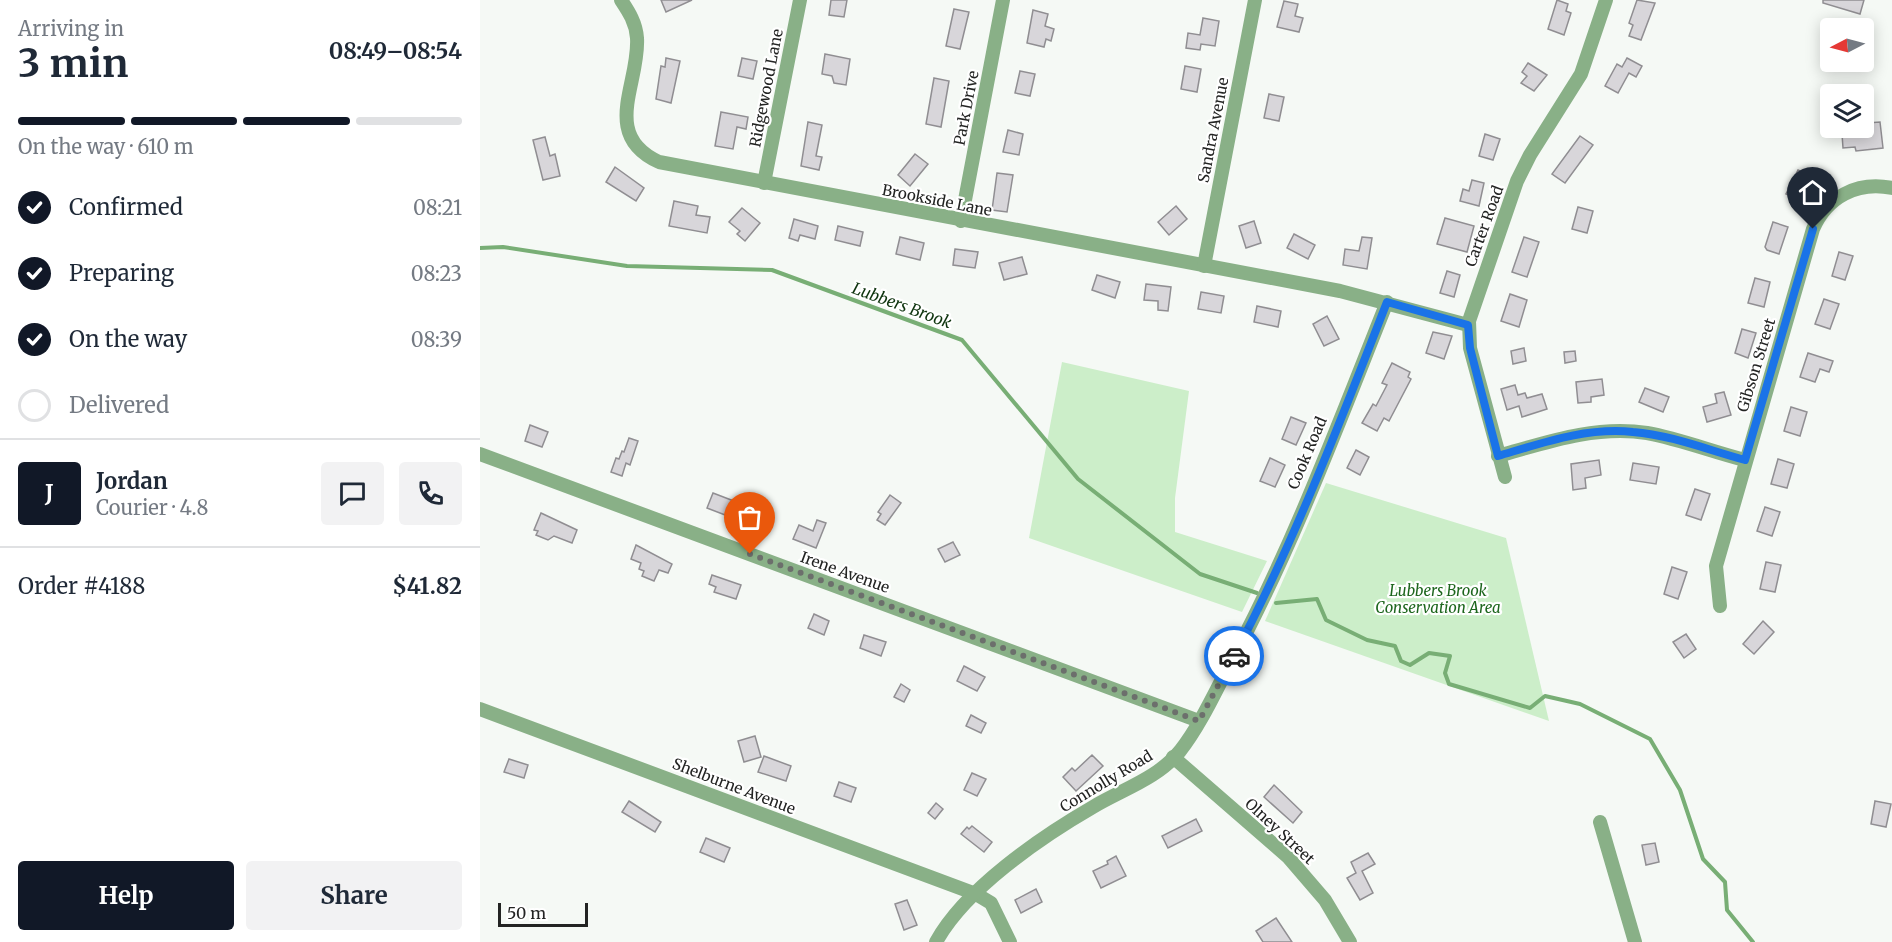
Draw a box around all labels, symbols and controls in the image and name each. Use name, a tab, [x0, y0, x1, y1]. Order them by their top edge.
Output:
text: Arriving in	[18, 16, 124, 41]
north arrow	[1820, 18, 1874, 72]
map controls	[1820, 18, 1874, 138]
street label: Ridgewood Lane	[745, 27, 787, 149]
text: 08:49–08:54	[329, 37, 462, 65]
text: 3 min	[18, 39, 128, 88]
street label: Park Drive	[949, 69, 983, 147]
street label: Sandra Avenue	[1193, 75, 1233, 184]
button: layers	[1820, 84, 1874, 138]
text: On the way · 610 m	[18, 134, 194, 159]
pin	[1787, 167, 1838, 229]
icon: home	[1796, 176, 1829, 209]
street label: Brookside Lane	[880, 180, 994, 220]
street label: Carter Road	[1461, 183, 1507, 269]
icon: check	[18, 191, 51, 224]
text: Confirmed	[69, 193, 183, 221]
text: 08:21	[413, 195, 462, 220]
icon: check	[18, 257, 51, 290]
text: Preparing	[69, 259, 174, 287]
text: 08:23	[411, 261, 462, 286]
water label: Lubbers Brook	[850, 278, 955, 332]
street label: Gibson Street	[1733, 316, 1779, 414]
icon: check	[18, 323, 51, 356]
text: On the way	[69, 325, 187, 353]
text: 08:39	[411, 327, 462, 352]
text: Delivered	[69, 391, 169, 419]
street label: Cook Road	[1283, 414, 1331, 492]
button: chat	[321, 462, 384, 525]
button: phone	[399, 462, 462, 525]
text: Jordan	[96, 467, 168, 495]
text: J	[45, 479, 54, 507]
pin	[724, 492, 775, 554]
text: Courier · 4.8	[96, 495, 208, 520]
icon: bag	[733, 501, 766, 534]
street label: Irene Avenue	[798, 547, 892, 597]
text: Order #4188	[18, 572, 145, 600]
text: $41.82	[392, 572, 462, 600]
park label: Lubbers Brook Conservation Area	[1375, 581, 1501, 617]
courier	[1204, 626, 1264, 686]
icon: car	[1218, 640, 1251, 673]
street label: Connolly Road	[1056, 746, 1156, 816]
street label: Shelburne Avenue	[670, 754, 798, 818]
street label: Olney Street	[1241, 794, 1319, 868]
button: Help	[18, 861, 234, 930]
button: Share	[246, 861, 462, 930]
scale bar	[498, 900, 588, 928]
text: 50 m	[507, 903, 546, 923]

